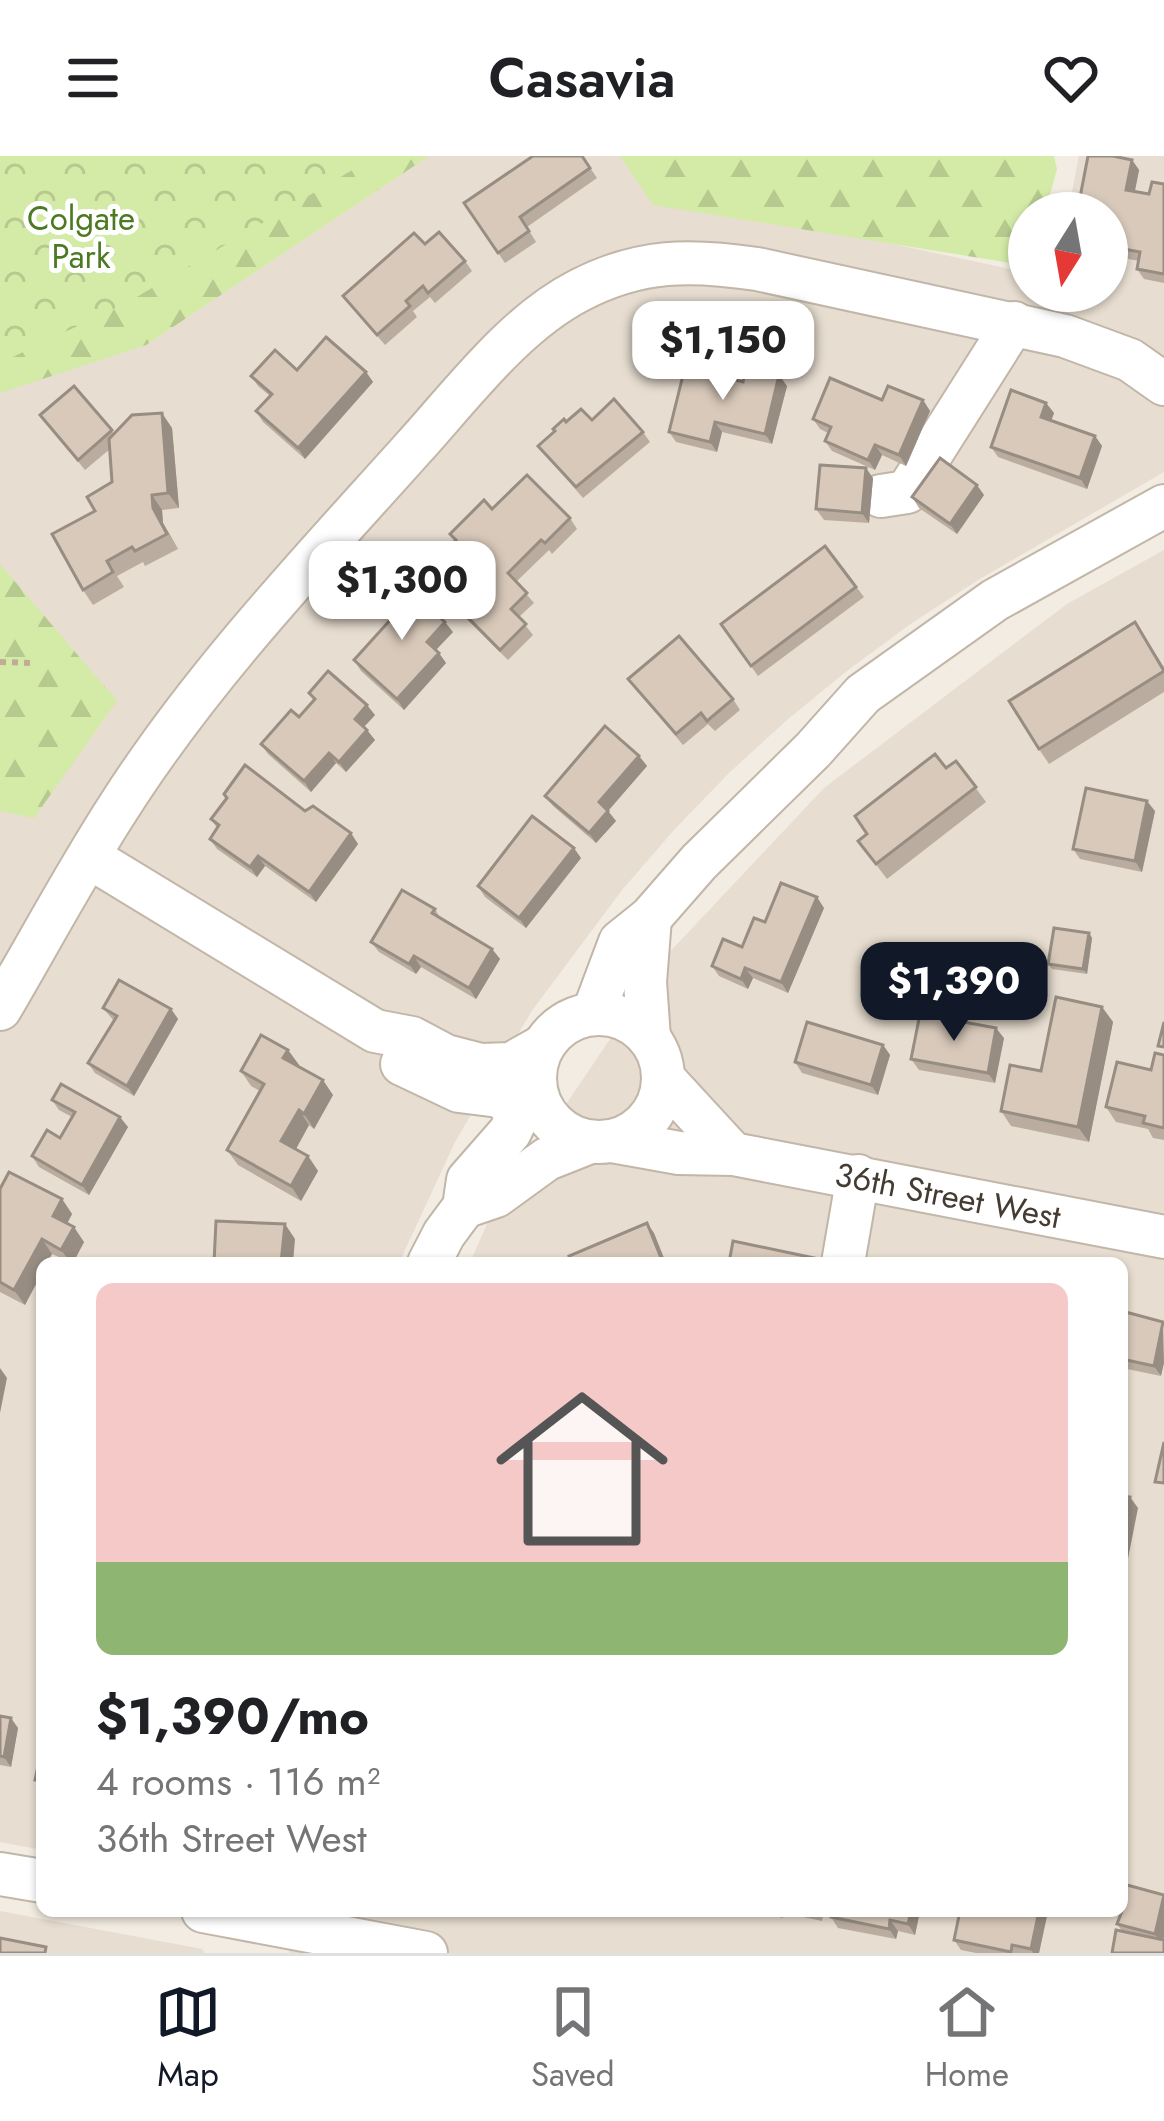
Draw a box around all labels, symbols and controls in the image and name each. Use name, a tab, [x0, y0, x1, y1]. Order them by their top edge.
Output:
text: Casavia	[488, 39, 676, 117]
icon: menu	[60, 45, 126, 111]
icon: heart	[1038, 45, 1104, 111]
north arrow	[1008, 192, 1128, 312]
map controls	[1008, 192, 1128, 312]
park label: Colgate Park	[27, 195, 135, 280]
pin: $1,150	[625, 301, 821, 403]
text: $1,150	[659, 311, 787, 368]
pin: $1,300	[304, 541, 500, 643]
text: $1,300	[336, 551, 468, 608]
pin: $1,390	[856, 942, 1052, 1044]
text: $1,390	[888, 952, 1020, 1009]
street label: 36th Street West	[831, 1151, 1065, 1240]
icon: home	[474, 1361, 690, 1577]
text: $1,390/mo	[96, 1679, 369, 1753]
text: 4 rooms · 116 m²	[96, 1753, 380, 1810]
text: 36th Street West	[96, 1810, 367, 1867]
tab: Map	[155, 1979, 221, 2098]
tab: Saved	[531, 1979, 615, 2098]
tab: Home	[925, 1979, 1009, 2098]

